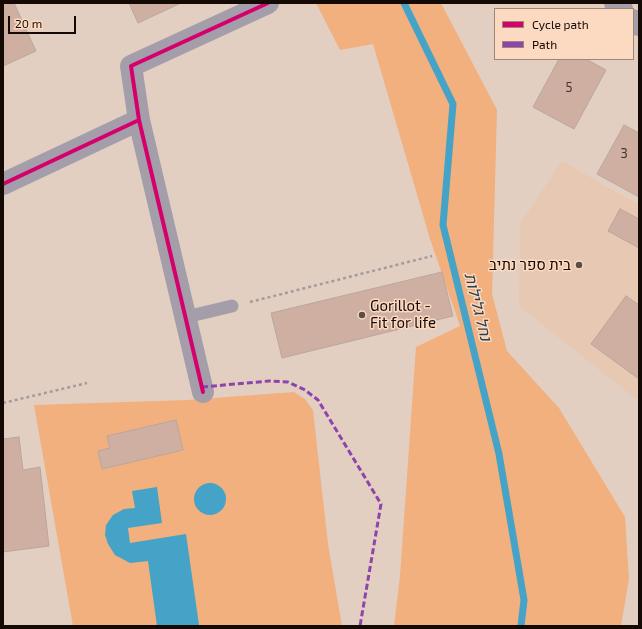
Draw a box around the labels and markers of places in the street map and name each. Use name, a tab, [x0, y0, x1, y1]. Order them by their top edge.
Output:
place label: בית ספר נתיב	[489, 256, 571, 274]
marker: בית ספר נתיב	[574, 260, 584, 270]
place label: Gorillot - Fit for life	[370, 297, 436, 332]
marker: Gorillot - Fit for life	[357, 310, 367, 320]

